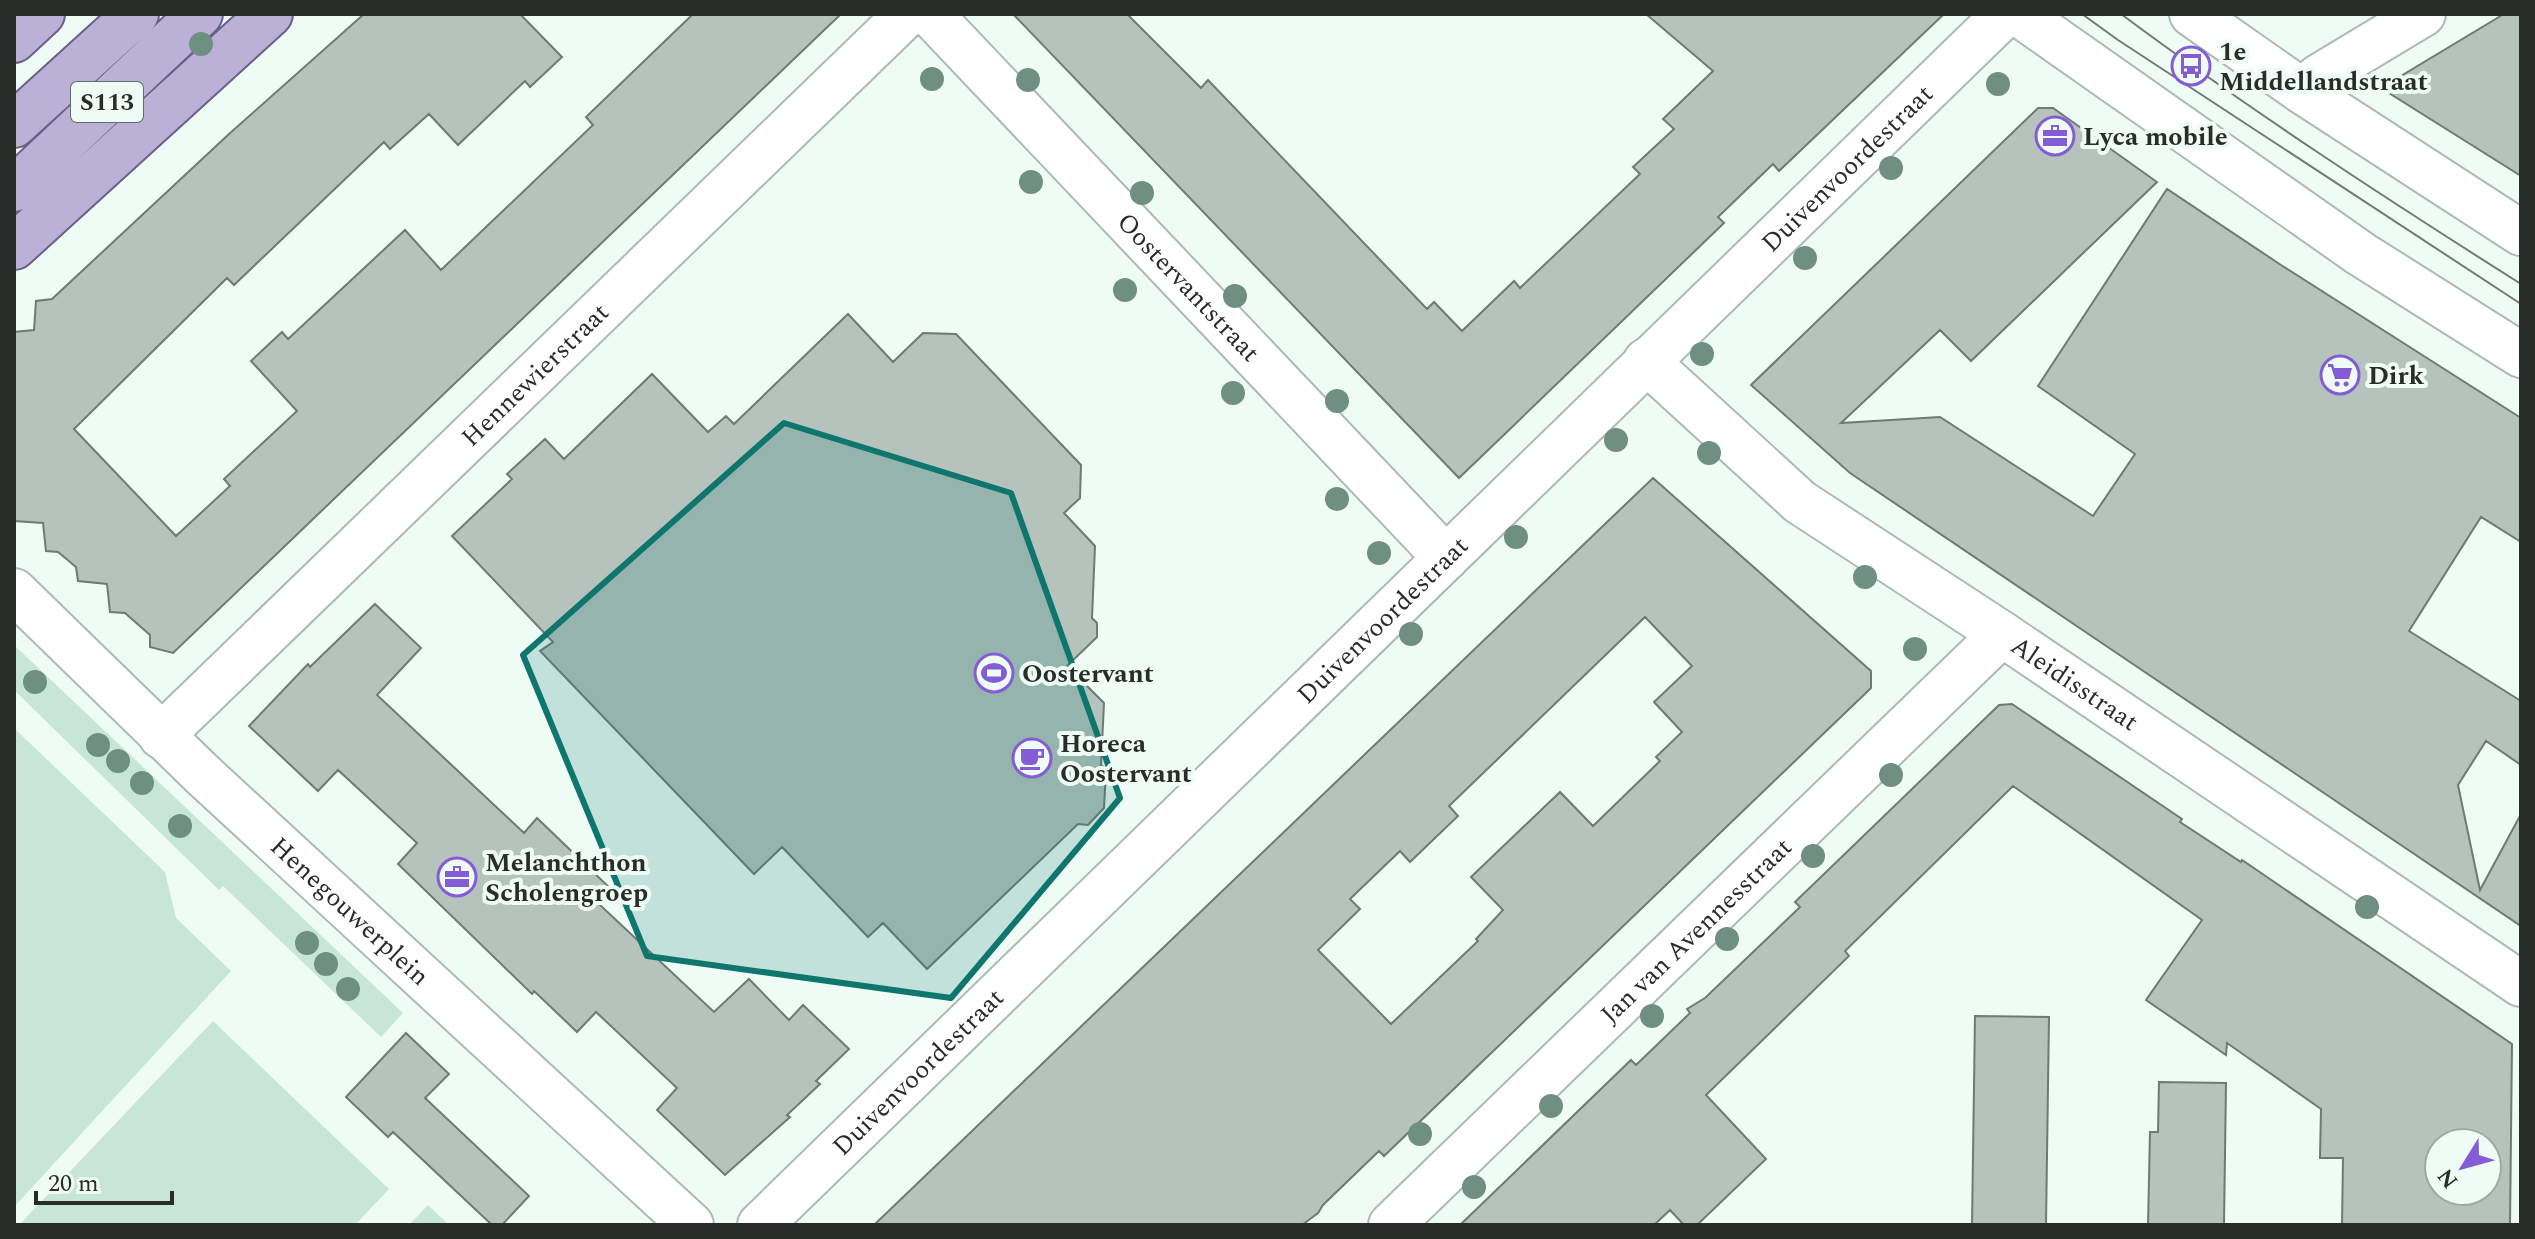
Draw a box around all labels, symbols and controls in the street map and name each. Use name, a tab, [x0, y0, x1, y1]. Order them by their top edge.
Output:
place label: 1e Middellandstraat	[2219, 32, 2428, 102]
bus stop icon: 1e Middellandstraat	[2170, 45, 2212, 87]
street label: Duivenvoordestraat	[1752, 75, 1943, 262]
road number: S113	[71, 82, 143, 122]
office icon: Lyca mobile	[2034, 115, 2076, 157]
place label: Lyca mobile	[2083, 117, 2228, 157]
street label: Oostervantstraat	[1107, 204, 1269, 371]
street label: Hennewierstraat	[452, 294, 619, 457]
supermarket icon: Dirk	[2319, 354, 2361, 396]
place label: Dirk	[2368, 356, 2425, 396]
street label: Duivenvoordestraat	[1288, 527, 1478, 714]
street label: Aleidisstraat	[2002, 626, 2146, 742]
sports icon: Oostervant	[973, 652, 1015, 694]
place label: Oostervant	[1022, 654, 1154, 694]
place label: Horeca Oostervant	[1060, 724, 1192, 794]
cafe icon: Horeca Oostervant	[1011, 737, 1053, 779]
street label: Henegouwerplein	[261, 827, 438, 996]
street label: Jan van Avennesstraat	[1591, 828, 1802, 1033]
place label: Melanchthon Scholengroep	[485, 843, 648, 913]
office icon: Melanchthon Scholengroep	[436, 856, 478, 898]
street label: Duivenvoordestraat	[823, 979, 1014, 1166]
north arrow	[2423, 1127, 2503, 1207]
scale bar	[36, 1155, 172, 1205]
text: N	[2430, 1161, 2467, 1195]
text: 20 m	[48, 1166, 99, 1202]

